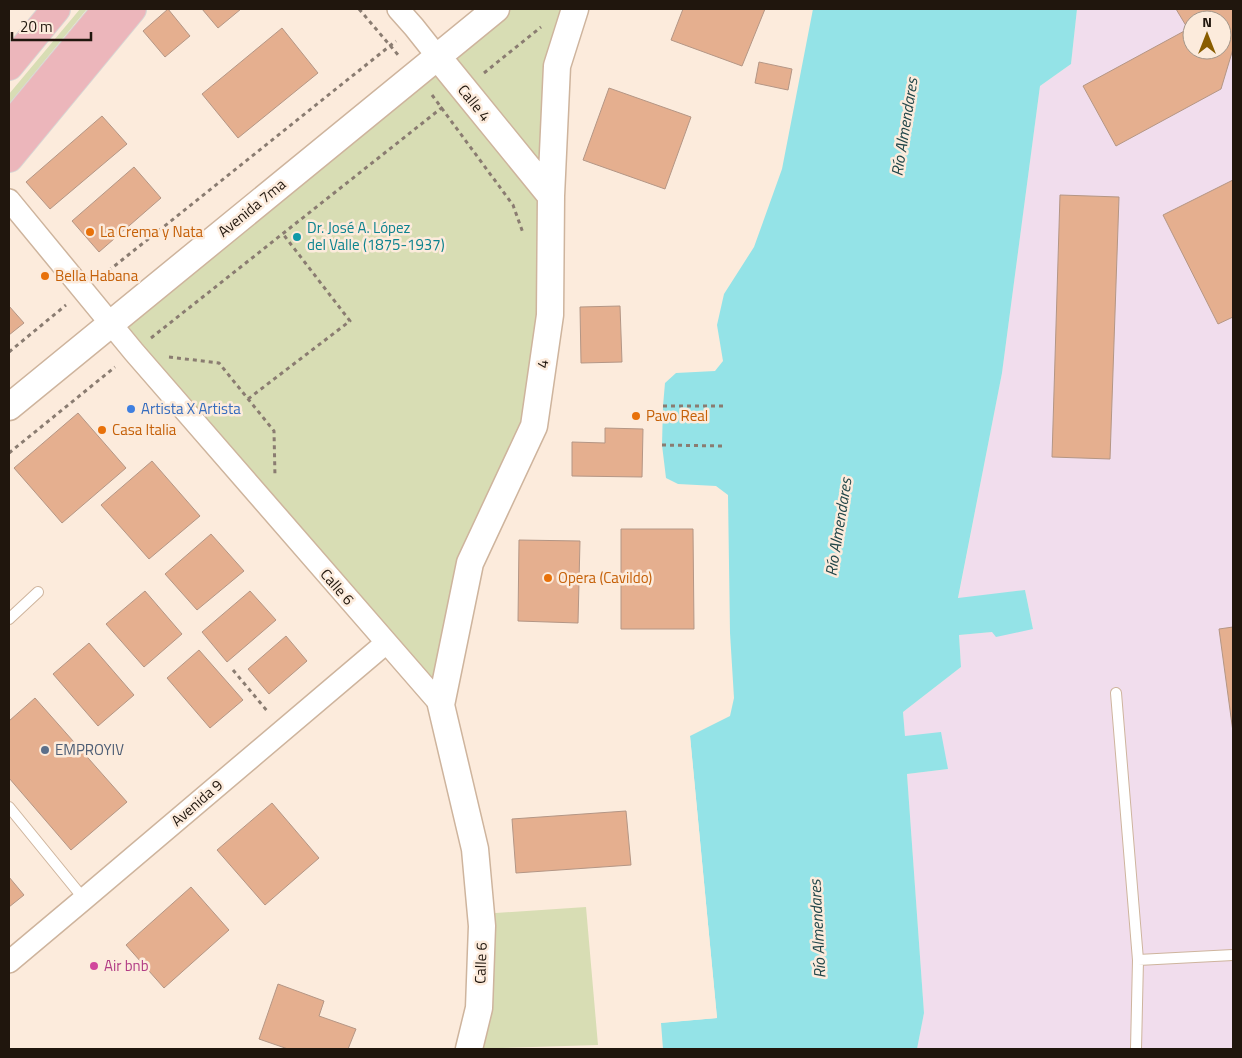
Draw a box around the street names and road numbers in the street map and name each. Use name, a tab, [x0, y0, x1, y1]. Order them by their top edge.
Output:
street label: Calle 4	[452, 79, 497, 126]
street label: Avenida 7ma	[213, 173, 291, 242]
street label: 4	[531, 358, 554, 370]
street label: Calle 6	[315, 563, 360, 610]
street label: Avenida 9	[166, 774, 228, 832]
street label: Calle 6	[468, 942, 493, 984]

